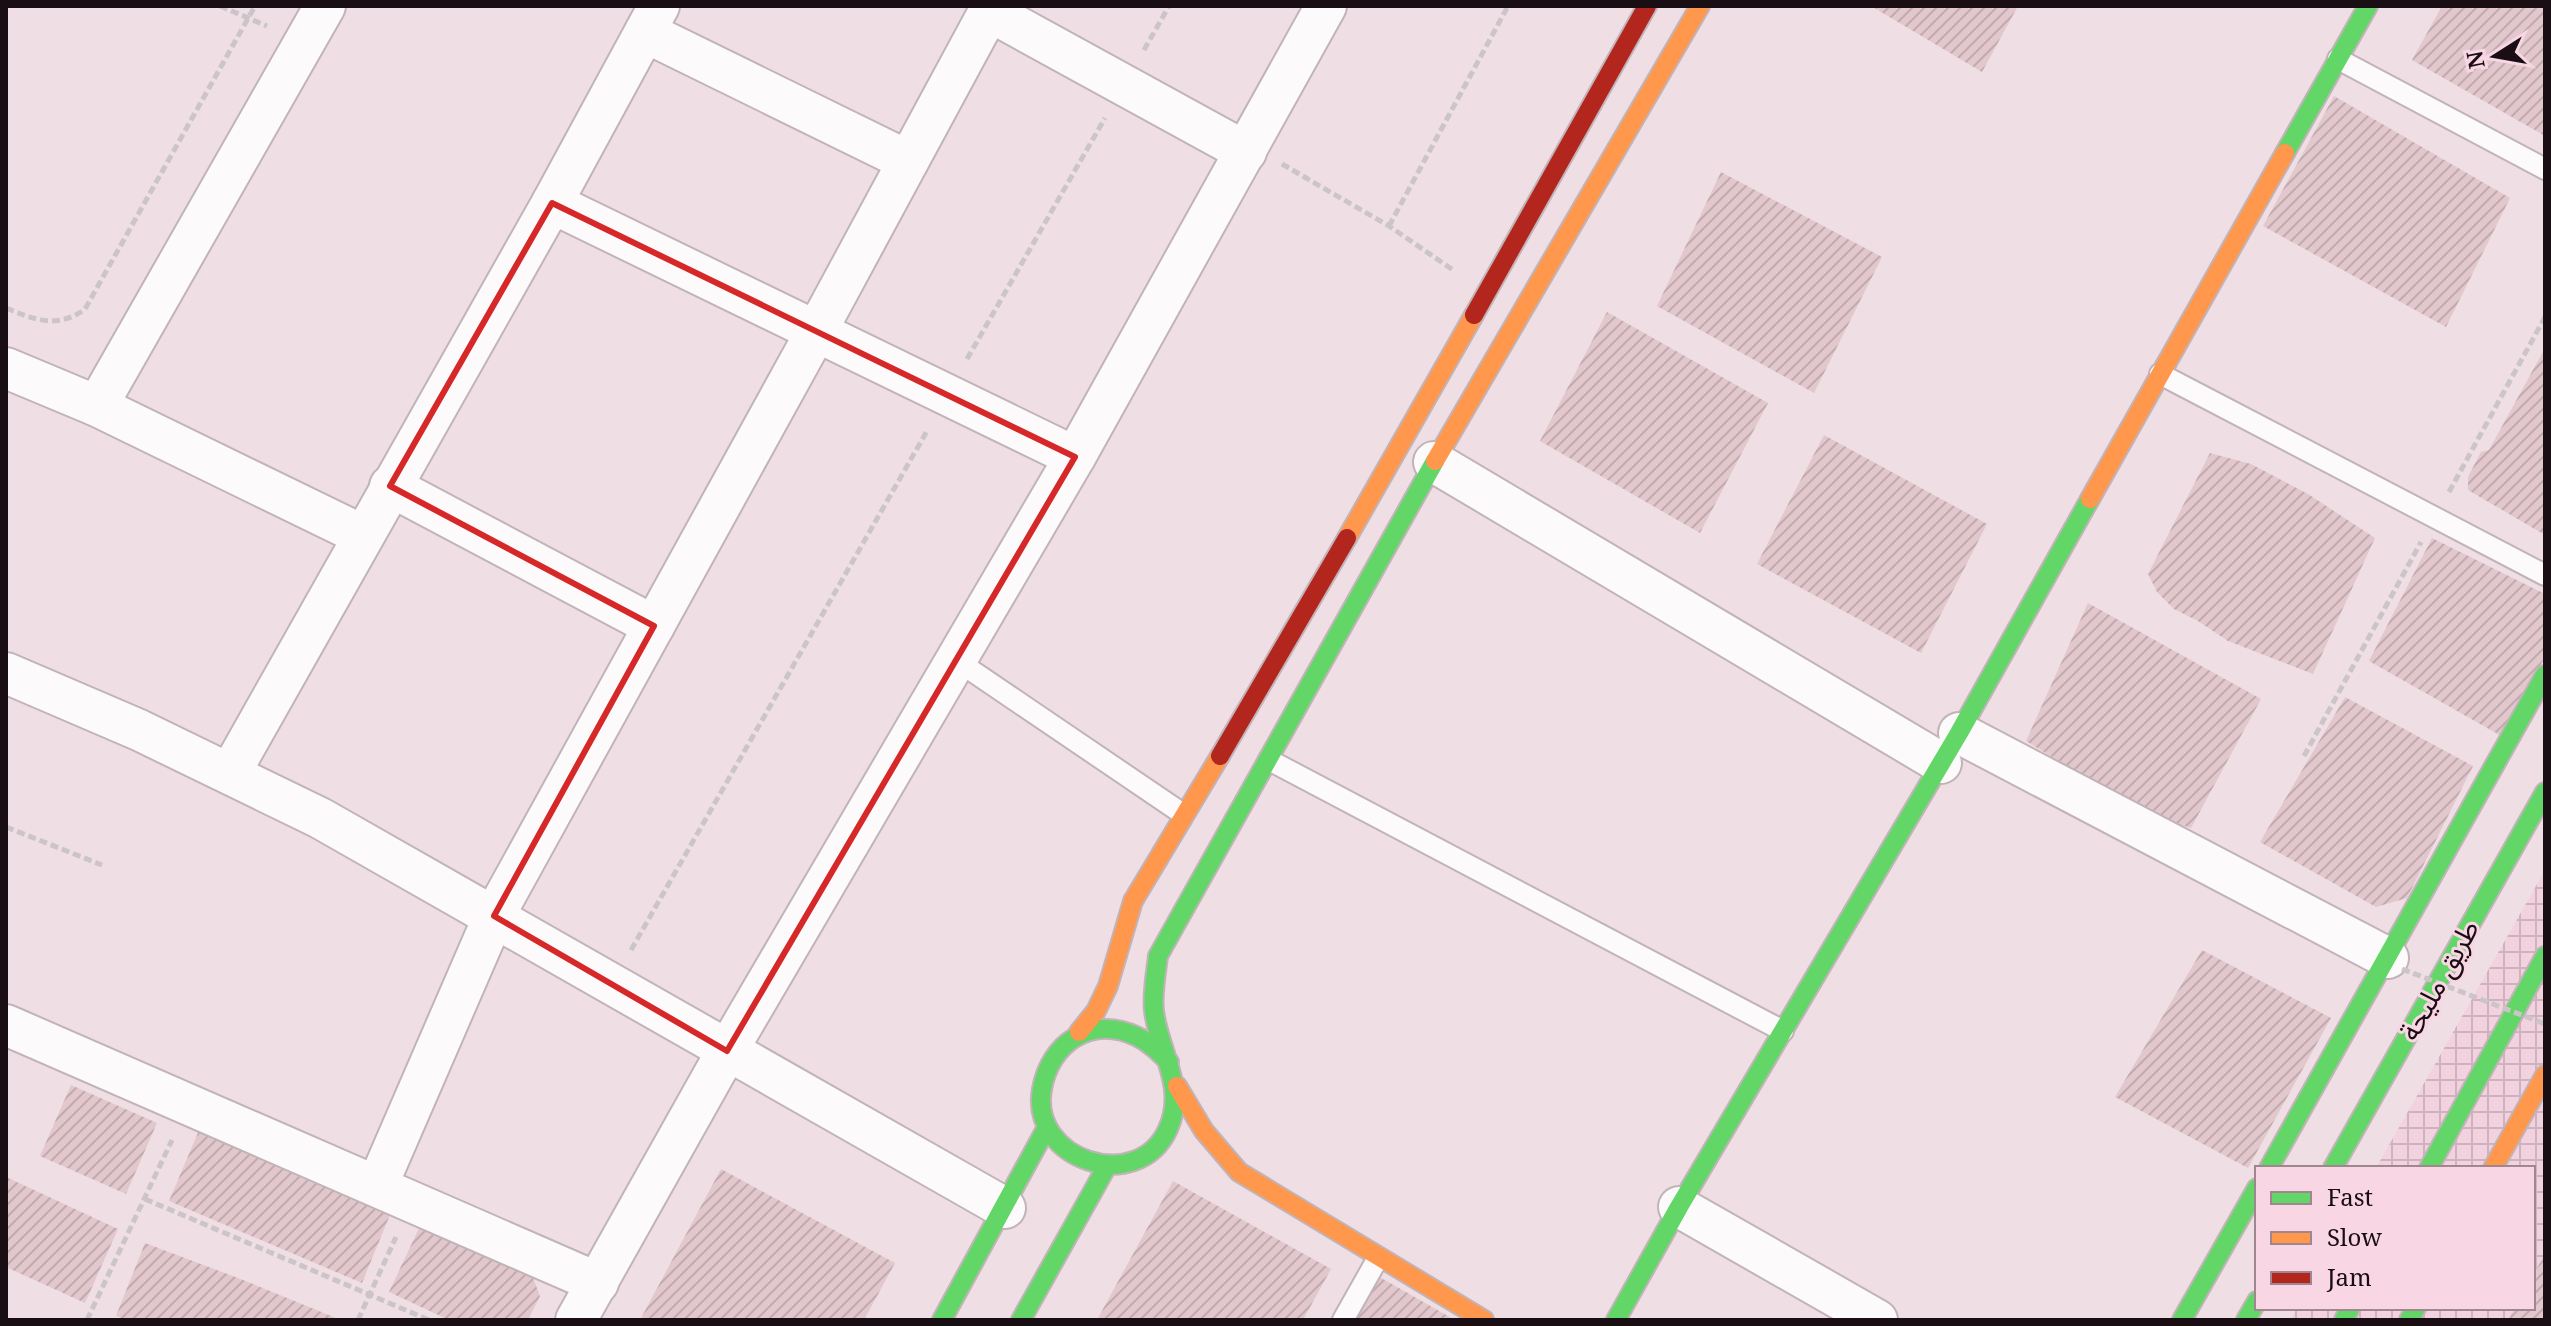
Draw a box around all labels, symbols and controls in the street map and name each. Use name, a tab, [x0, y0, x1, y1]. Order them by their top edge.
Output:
north arrow	[2455, 16, 2535, 96]
text: N	[2458, 49, 2491, 71]
street label: طريق مليحة	[2389, 912, 2487, 1047]
legend	[2255, 1166, 2535, 1310]
text: Fast	[2327, 1180, 2373, 1213]
text: Slow	[2327, 1220, 2382, 1253]
text: Jam	[2326, 1260, 2372, 1293]

